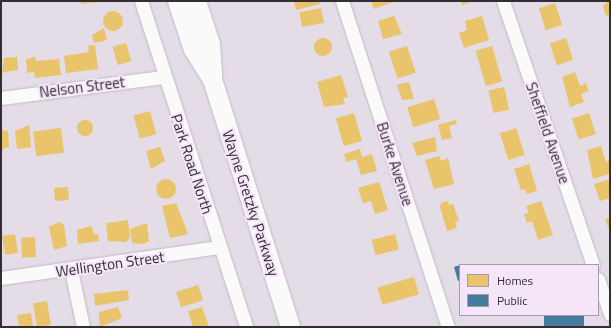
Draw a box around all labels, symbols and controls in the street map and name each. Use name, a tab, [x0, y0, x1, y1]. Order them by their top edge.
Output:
street label: Nelson Street	[38, 73, 126, 101]
street label: Sheffield Avenue	[522, 80, 574, 186]
street label: Park Road North	[167, 112, 217, 216]
street label: Burke Avenue	[373, 120, 417, 208]
street label: Wayne Gretzky Parkway	[219, 127, 283, 279]
street label: Wellington Street	[54, 247, 166, 281]
legend	[459, 264, 599, 316]
text: Homes	[497, 271, 533, 290]
text: Public	[497, 291, 527, 310]

